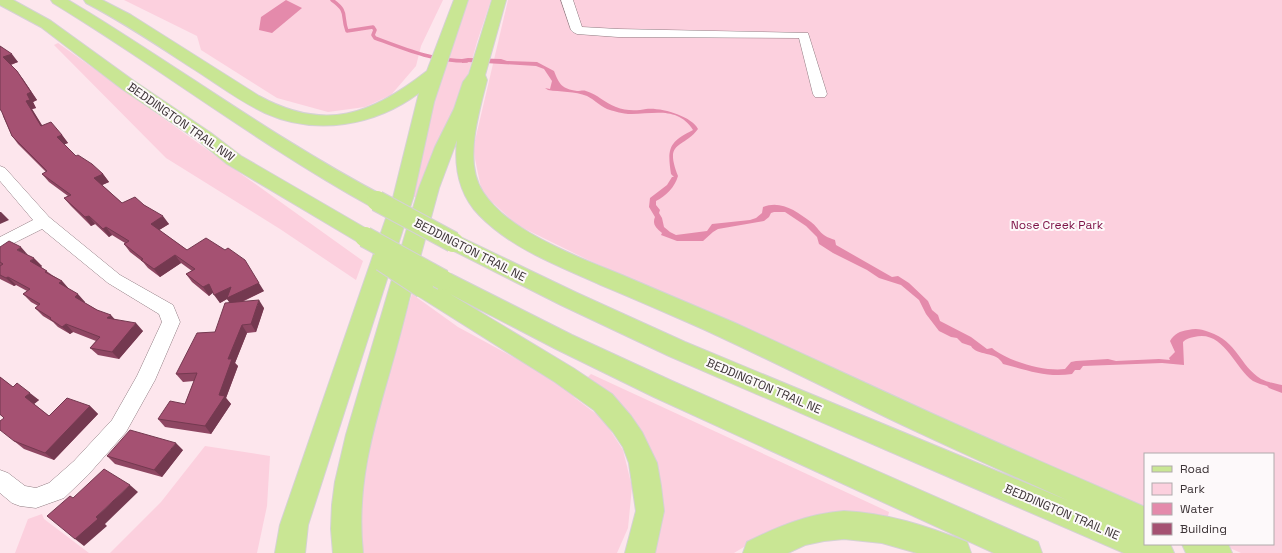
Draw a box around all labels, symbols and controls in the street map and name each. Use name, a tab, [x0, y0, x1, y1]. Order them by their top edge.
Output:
street label: BEDDINGTON TRAIL NW	[124, 79, 238, 165]
street label: BEDDINGTON TRAIL NE	[411, 215, 529, 285]
park label: Nose Creek Park	[1011, 217, 1104, 233]
street label: BEDDINGTON TRAIL NE	[704, 355, 824, 418]
legend	[1144, 453, 1274, 545]
text: Road	[1180, 461, 1209, 477]
street label: BEDDINGTON TRAIL NE	[1002, 481, 1122, 544]
text: Park	[1180, 481, 1205, 497]
text: Water	[1180, 501, 1214, 517]
text: Building	[1180, 521, 1227, 537]

